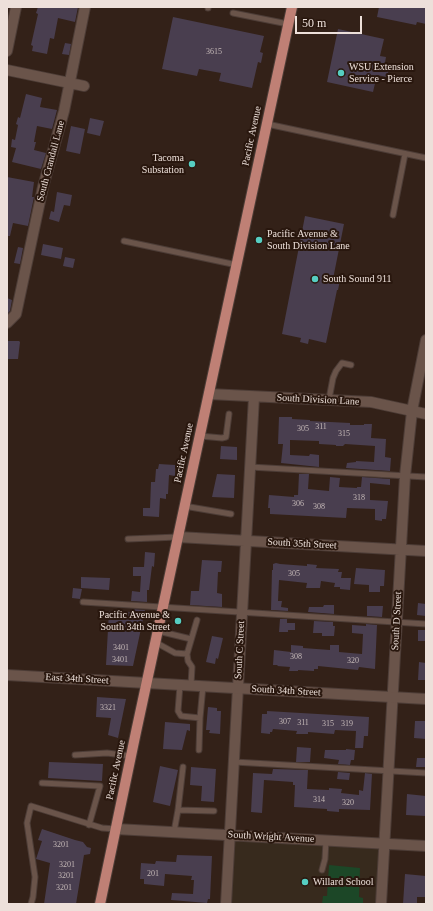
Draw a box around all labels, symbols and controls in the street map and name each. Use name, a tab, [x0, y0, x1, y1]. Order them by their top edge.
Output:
scale bar	[297, 8, 364, 34]
text: 50 m	[302, 16, 326, 30]
house number: 3615	[206, 47, 222, 57]
place label: WSU Extension Service - Pierce	[349, 61, 414, 84]
marker: WSU Extension Service - Pierce	[336, 68, 346, 78]
street label: Pacific Avenue	[240, 105, 264, 167]
street label: South Crandall Lane	[34, 119, 68, 203]
place label: Tacoma Substation	[142, 152, 184, 176]
marker: Tacoma Substation	[187, 159, 197, 169]
place label: Pacific Avenue & South Division Lane	[267, 228, 350, 252]
marker: Pacific Avenue & South Division Lane	[254, 235, 264, 245]
place label: South Sound 911	[323, 273, 392, 285]
marker: South Sound 911	[310, 274, 320, 284]
street label: South Division Lane	[276, 392, 360, 408]
street label: Pacific Avenue	[172, 422, 196, 484]
house number: 311	[315, 422, 327, 432]
house number: 305	[297, 424, 309, 434]
house number: 315	[338, 429, 350, 439]
house number: 318	[353, 493, 365, 503]
house number: 306	[292, 499, 304, 509]
house number: 308	[313, 502, 325, 512]
street label: South 35th Street	[267, 536, 337, 552]
house number: 305	[288, 569, 300, 579]
street label: South D Street	[389, 591, 405, 651]
place label: Pacific Avenue & South 34th Street	[99, 609, 170, 632]
marker: Pacific Avenue & South 34th Street	[173, 616, 183, 626]
street label: South C Street	[232, 621, 248, 679]
house number: 3401	[113, 643, 129, 653]
house number: 308	[290, 652, 302, 662]
house number: 3401	[112, 655, 128, 665]
house number: 320	[347, 656, 359, 666]
street label: East 34th Street	[45, 671, 109, 687]
street label: South 34th Street	[251, 683, 321, 699]
house number: 3321	[100, 703, 116, 713]
house number: 307	[279, 717, 291, 727]
house number: 311	[297, 718, 309, 728]
house number: 315	[322, 719, 334, 729]
house number: 319	[341, 719, 353, 729]
street label: Pacific Avenue	[104, 739, 128, 801]
house number: 314	[313, 795, 325, 805]
house number: 320	[342, 798, 354, 808]
street label: South Wright Avenue	[227, 829, 315, 845]
house number: 3201	[53, 840, 69, 850]
house number: 3201	[59, 860, 75, 870]
house number: 201	[147, 869, 159, 879]
house number: 3201	[58, 871, 74, 881]
place label: Willard School	[313, 876, 373, 888]
marker: Willard School	[300, 877, 310, 887]
house number: 3201	[56, 883, 72, 893]

